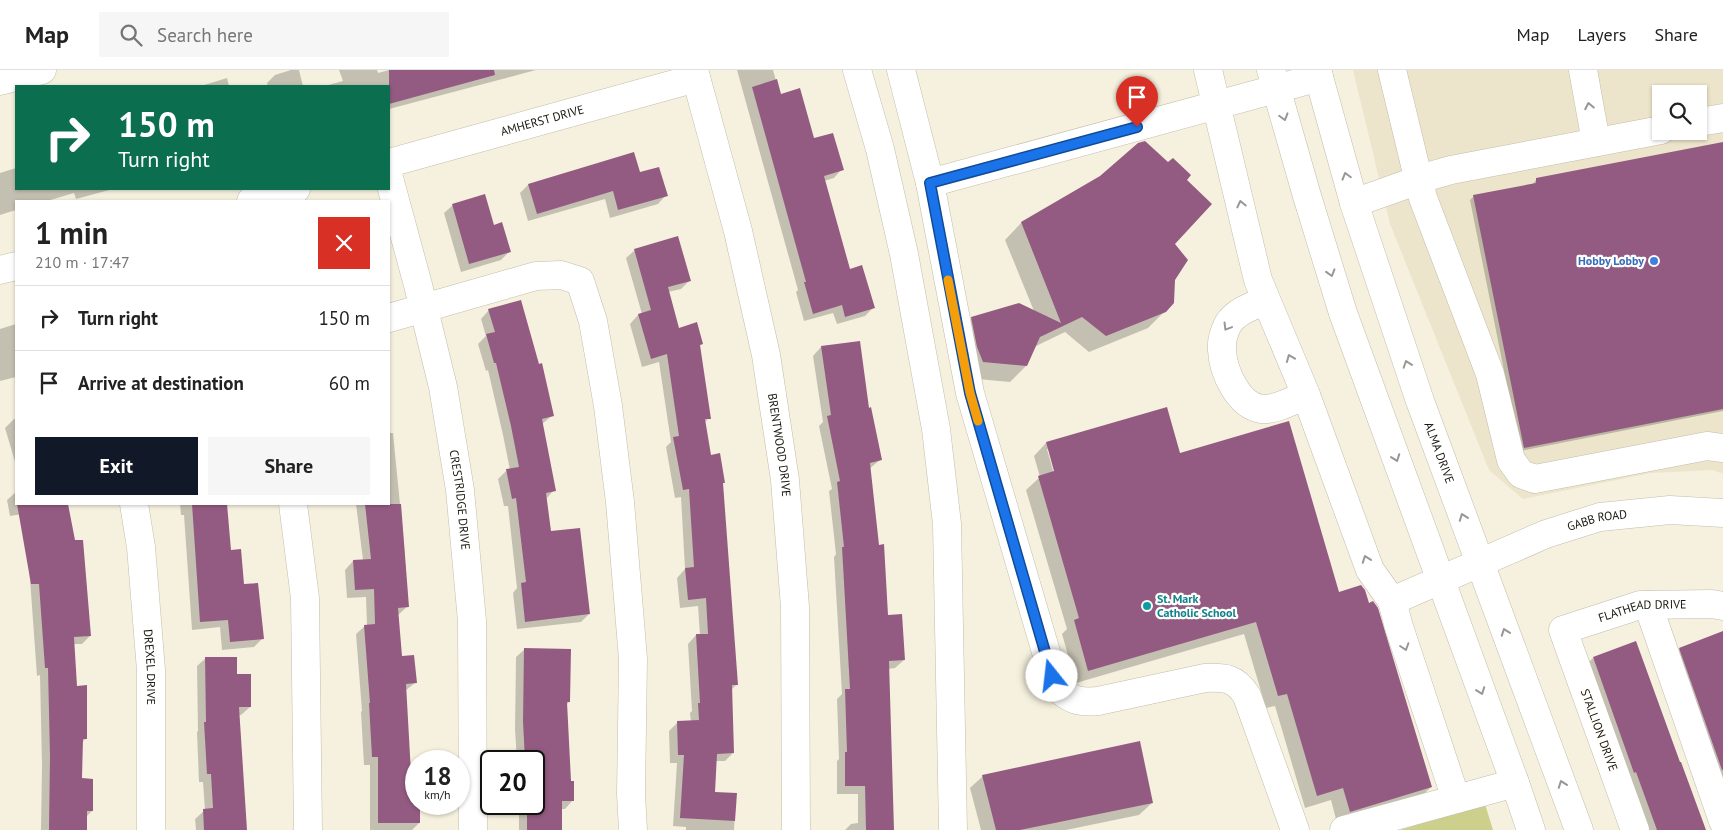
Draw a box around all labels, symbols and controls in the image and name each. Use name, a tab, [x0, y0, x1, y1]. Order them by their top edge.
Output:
search box	[99, 12, 449, 57]
text: Map	[25, 19, 69, 50]
icon: search	[117, 21, 145, 49]
text: Search here	[157, 23, 253, 47]
text: Map	[1517, 23, 1549, 46]
text: Layers	[1577, 23, 1626, 46]
text: Share	[1654, 23, 1698, 46]
pin	[1116, 76, 1158, 127]
icon: arrive	[1123, 83, 1151, 111]
map controls	[1652, 85, 1707, 140]
button: search	[1652, 85, 1707, 140]
text: 150 m	[118, 101, 215, 147]
street label: AMHERST DRIVE	[499, 101, 585, 139]
one-way arrow	[1585, 102, 1595, 110]
icon: right	[35, 105, 100, 170]
one-way arrow	[1278, 112, 1288, 121]
text: Turn right	[118, 145, 210, 173]
one-way arrow	[1342, 173, 1352, 181]
one-way arrow	[1236, 200, 1247, 209]
text: 1 min	[35, 213, 108, 252]
button: close	[318, 217, 370, 269]
text: 210 m · 17:47	[35, 252, 130, 272]
place label: Hobby Lobby	[1578, 253, 1644, 268]
marker: Hobby Lobby	[1648, 255, 1660, 267]
one-way arrow	[1325, 268, 1335, 276]
icon: right	[35, 304, 63, 332]
text: Turn right	[78, 306, 158, 330]
text: 150 m	[318, 306, 370, 330]
one-way arrow	[1224, 322, 1234, 331]
one-way arrow	[1286, 354, 1297, 363]
one-way arrow	[1403, 361, 1413, 369]
icon: arrive	[35, 369, 63, 397]
text: Arrive at destination	[78, 371, 244, 395]
text: 60 m	[329, 371, 370, 395]
street label: BRENTWOOD DRIVE	[765, 392, 794, 497]
street label: ALMA DRIVE	[1421, 420, 1458, 485]
button: Exit	[35, 437, 198, 495]
button: Share	[208, 437, 370, 495]
street label: CRESTRIDGE DRIVE	[446, 449, 473, 550]
one-way arrow	[1390, 453, 1400, 462]
street label: GABB ROAD	[1565, 506, 1628, 534]
one-way arrow	[1459, 513, 1469, 522]
one-way arrow	[1362, 556, 1372, 564]
place label: St. Mark Catholic School	[1157, 591, 1236, 620]
street label: FLATHEAD DRIVE	[1596, 596, 1686, 625]
marker: St. Mark Catholic School	[1141, 600, 1153, 612]
one-way arrow	[1501, 628, 1511, 637]
street label: DREXEL DRIVE	[141, 629, 159, 705]
one-way arrow	[1400, 643, 1410, 651]
position arrow	[1025, 649, 1077, 701]
one-way arrow	[1475, 686, 1485, 695]
street label: STALLION DRIVE	[1578, 687, 1621, 773]
speed limit sign: 20	[480, 750, 545, 815]
text: 18	[423, 760, 452, 792]
one-way arrow	[1558, 781, 1568, 789]
text: km/h	[424, 787, 451, 802]

